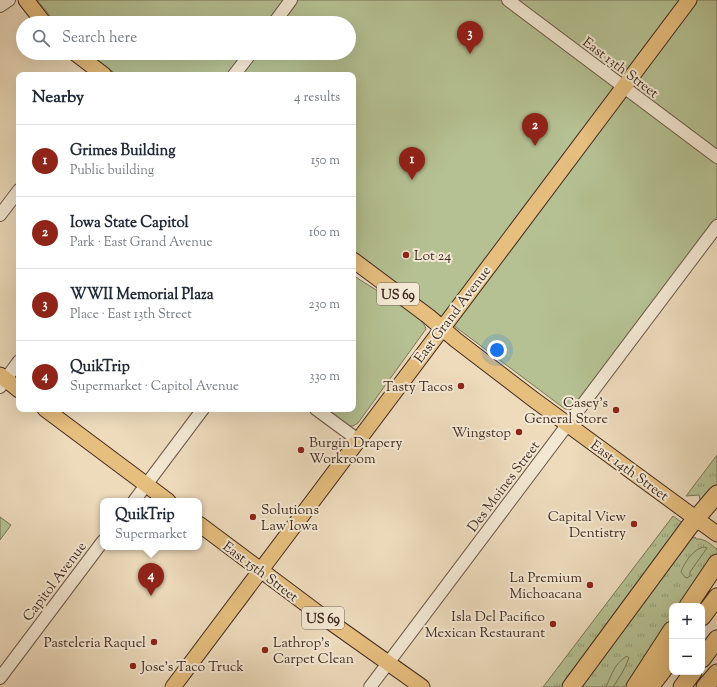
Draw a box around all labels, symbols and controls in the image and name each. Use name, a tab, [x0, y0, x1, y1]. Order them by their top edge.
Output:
search box	[16, 16, 356, 60]
pin: 3	[457, 21, 483, 54]
icon: search	[30, 27, 52, 49]
text: Search here	[62, 28, 137, 49]
street label: East 13th Street	[578, 33, 662, 104]
text: Nearby	[32, 86, 84, 110]
text: 4 results	[294, 89, 340, 107]
pin: 2	[522, 113, 548, 146]
text: Grimes Building	[70, 141, 176, 162]
pin: 1	[399, 147, 425, 180]
text: 1	[43, 152, 47, 170]
text: 150 m	[311, 152, 340, 170]
text: Public building	[70, 162, 154, 180]
text: Iowa State Capitol	[70, 213, 189, 234]
text: 2	[42, 224, 48, 242]
text: 160 m	[309, 224, 340, 242]
text: Park · East Grand Avenue	[70, 234, 212, 252]
place label: Lot 24	[414, 247, 451, 267]
marker: Lot 24	[401, 250, 411, 260]
street label: East Grand Avenue	[410, 262, 497, 368]
road number: US 69	[377, 283, 419, 305]
text: WWII Memorial Plaza	[70, 285, 214, 306]
text: 3	[42, 296, 48, 314]
text: 230 m	[308, 296, 340, 314]
text: Place · East 13th Street	[70, 306, 192, 324]
your location	[487, 340, 507, 360]
text: QuikTrip	[70, 357, 130, 378]
text: 4	[42, 368, 48, 386]
text: 330 m	[309, 368, 340, 386]
text: Supermarket · Capitol Avenue	[70, 378, 239, 396]
place label: Tasty Tacos	[383, 378, 453, 398]
marker: Tasty Tacos	[456, 381, 466, 391]
place label: Casey's General Store	[524, 394, 608, 430]
marker: Casey's General Store	[611, 405, 621, 415]
place label: Wingstop	[452, 424, 511, 444]
marker: Wingstop	[514, 427, 524, 437]
place label: Burgin Drapery Workroom	[309, 434, 402, 470]
street label: East 14th Street	[586, 436, 672, 507]
street label: Des Moines Street	[464, 437, 546, 537]
marker: Burgin Drapery Workroom	[296, 445, 306, 455]
popup	[100, 498, 202, 550]
place label: Solutions Law Iowa	[261, 501, 319, 537]
text: QuikTrip	[115, 505, 175, 526]
place label: Capital View Dentistry	[548, 508, 627, 544]
marker: Solutions Law Iowa	[248, 512, 258, 522]
marker: Capital View Dentistry	[629, 519, 639, 529]
text: Supermarket	[115, 526, 187, 544]
street label: Capitol Avenue	[19, 538, 92, 626]
street label: East 15th Street	[218, 538, 302, 608]
pin: 4	[138, 563, 164, 596]
place label: La Premium Michoacana	[509, 569, 583, 605]
marker: La Premium Michoacana	[585, 580, 595, 590]
map controls	[669, 603, 705, 675]
button: +	[669, 603, 705, 639]
road number: US 69	[302, 607, 344, 629]
place label: Isla Del Pacifico Mexican Restaurant	[425, 608, 545, 644]
marker: Isla Del Pacifico Mexican Restaurant	[548, 619, 558, 629]
place label: Pasteleria Raquel	[44, 634, 146, 654]
place label: Lathrop's Carpet Clean	[273, 634, 354, 670]
marker: Pasteleria Raquel	[149, 637, 159, 647]
button: −	[669, 639, 705, 675]
marker: Lathrop's Carpet Clean	[260, 645, 270, 655]
place label: Jose’s Taco Truck	[140, 658, 244, 678]
marker: Jose’s Taco Truck	[128, 661, 138, 671]

